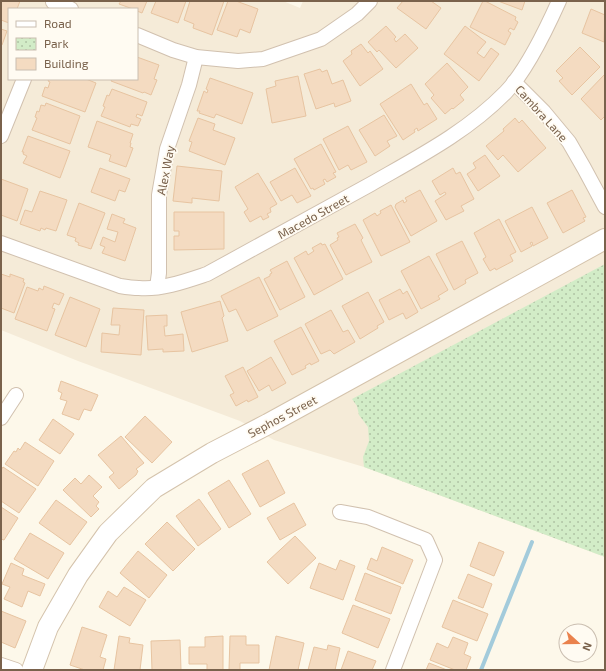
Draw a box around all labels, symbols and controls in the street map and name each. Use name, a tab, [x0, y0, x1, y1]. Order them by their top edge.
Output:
legend	[8, 8, 138, 80]
text: Road	[44, 16, 72, 30]
text: Park	[44, 36, 69, 50]
text: Building	[44, 56, 89, 70]
street label: Cambra Lane	[513, 82, 571, 144]
street label: Alex Way	[153, 143, 177, 196]
street label: Macedo Street	[275, 191, 351, 241]
street label: Sephos Street	[245, 392, 319, 440]
north arrow	[558, 623, 598, 663]
text: N	[580, 641, 595, 653]

